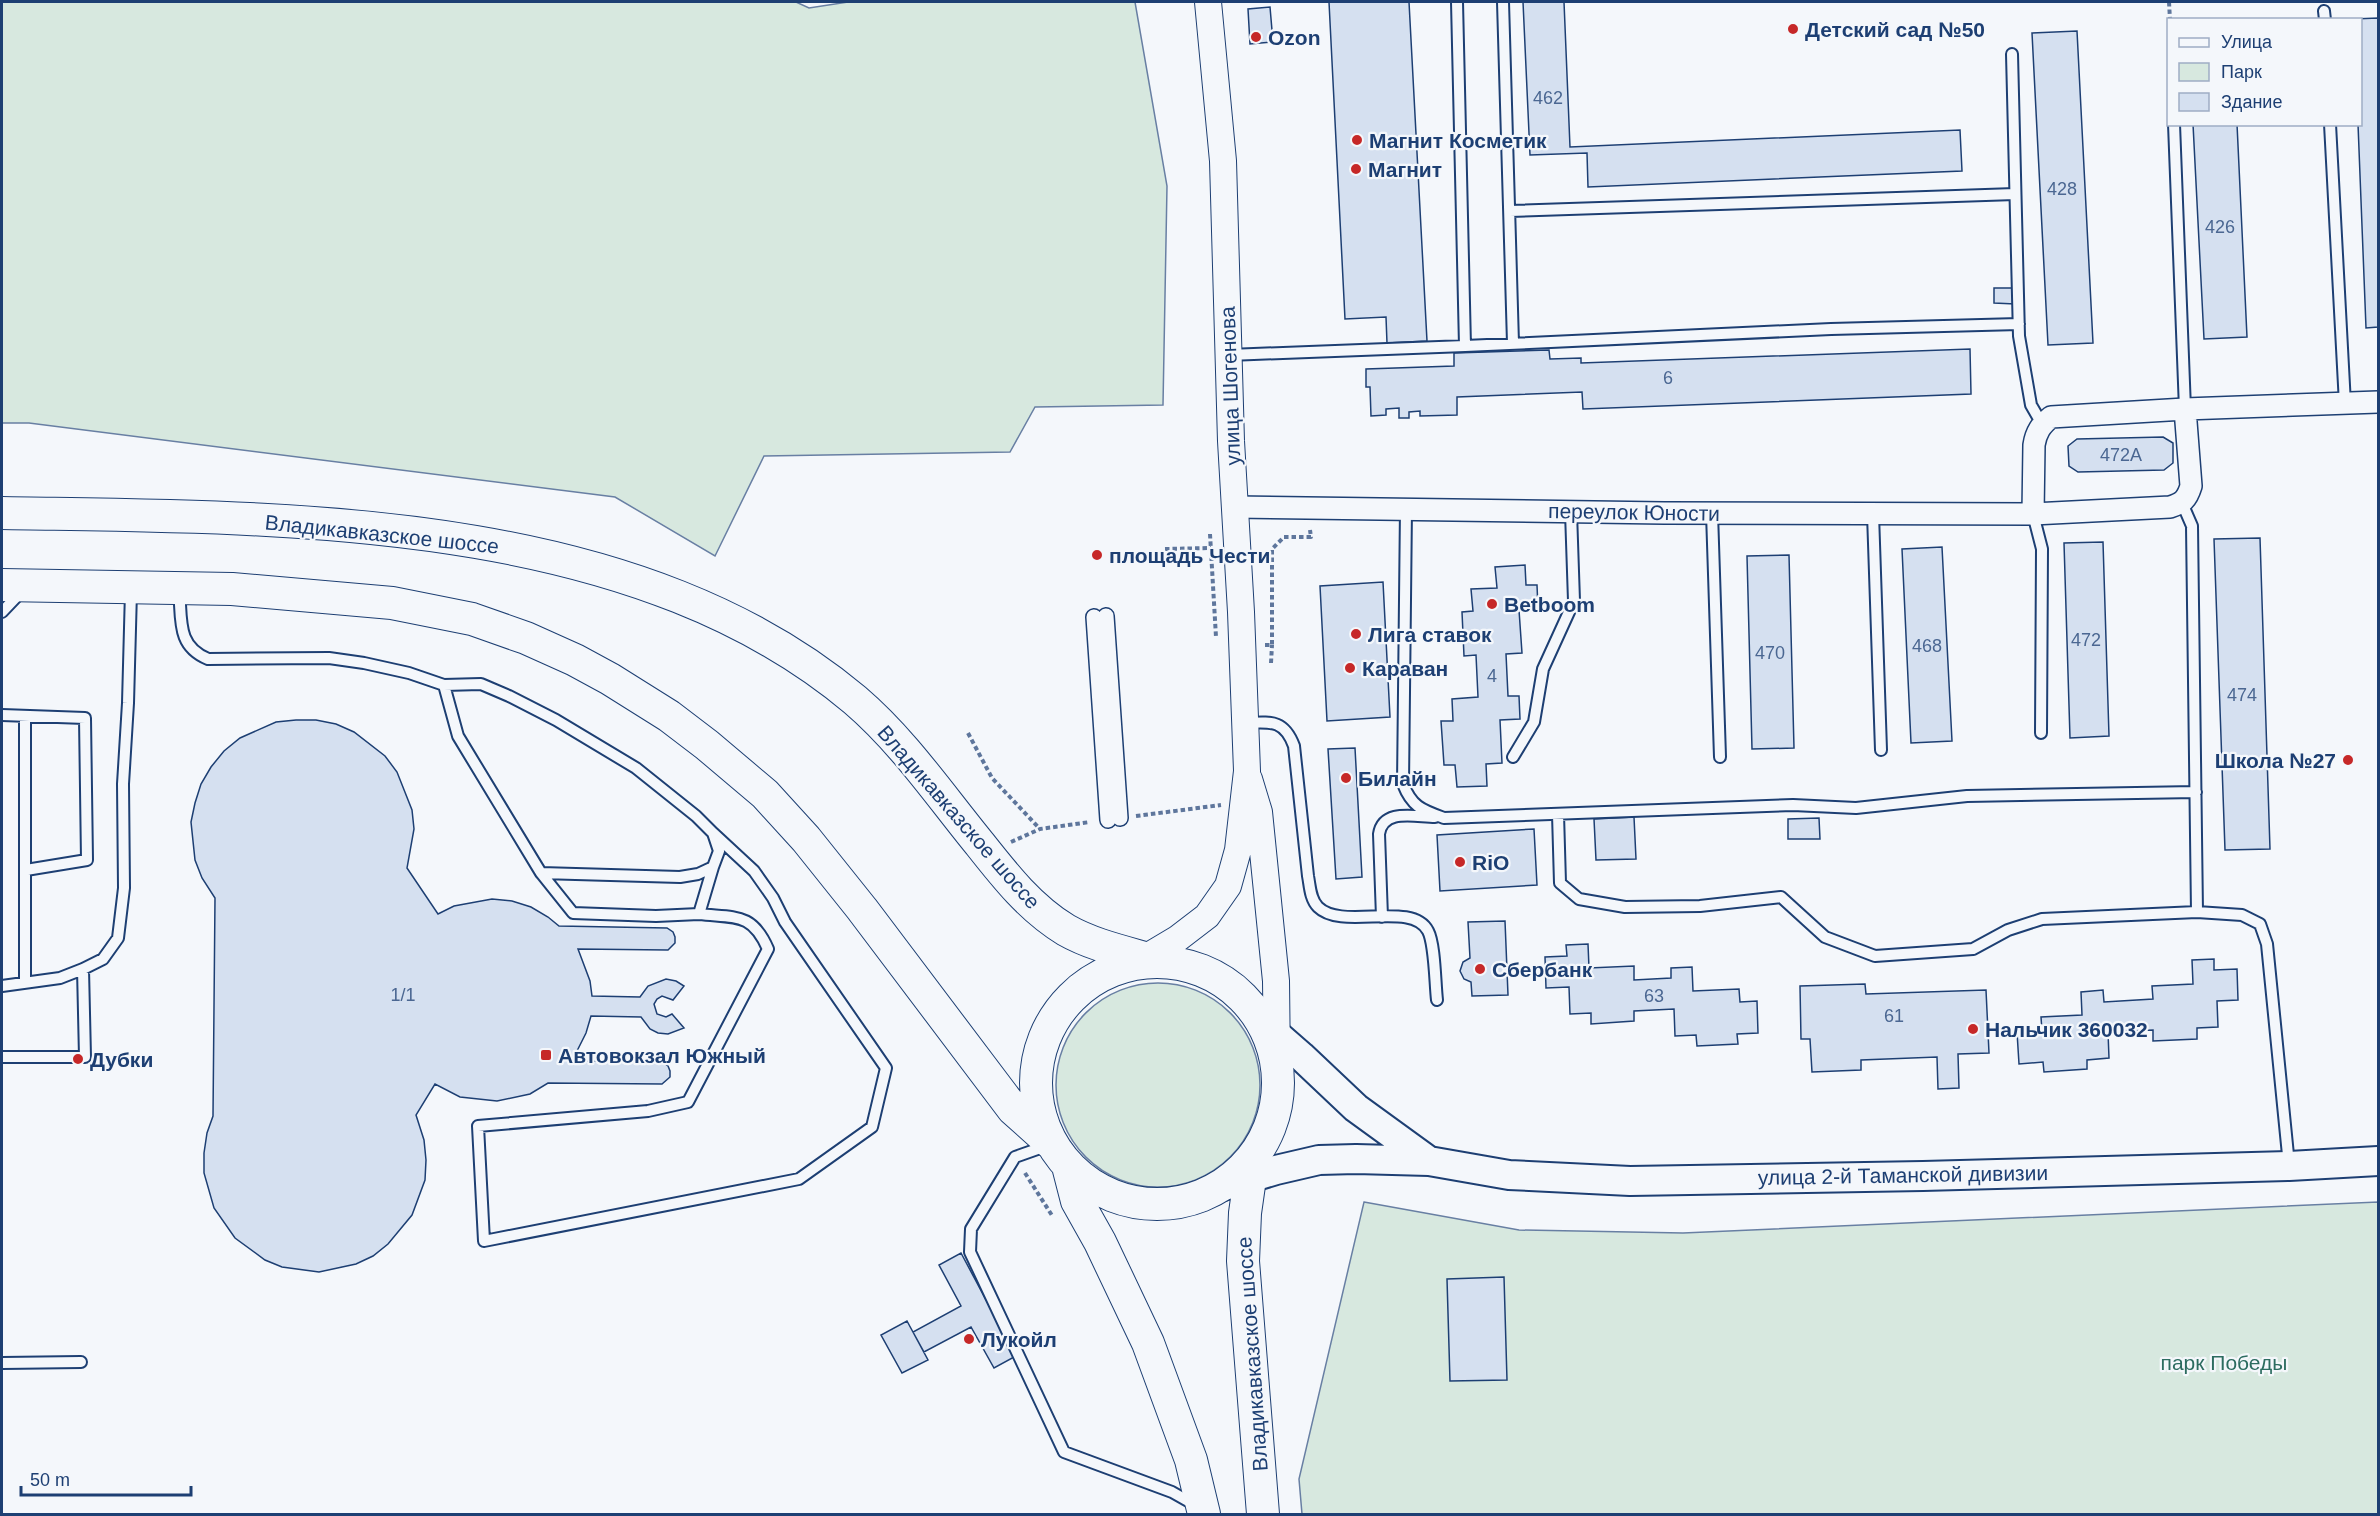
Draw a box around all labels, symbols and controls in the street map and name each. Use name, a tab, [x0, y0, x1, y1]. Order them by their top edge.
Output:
place label: Детский сад №50	[1805, 18, 1985, 41]
legend	[2167, 18, 2362, 126]
marker: Детский сад №50	[1786, 22, 1800, 36]
place label: Ozon	[1268, 26, 1321, 49]
marker: Ozon	[1249, 30, 1263, 44]
text: Улица	[2221, 32, 2273, 52]
text: Парк	[2221, 62, 2262, 82]
house number: 462	[1533, 88, 1563, 108]
text: Здание	[2221, 92, 2282, 112]
place label: Магнит Косметик	[1369, 129, 1547, 152]
marker: Магнит Косметик	[1350, 133, 1364, 147]
place label: Магнит	[1368, 158, 1442, 181]
marker: Магнит	[1349, 162, 1363, 176]
house number: 428	[2047, 179, 2077, 199]
house number: 426	[2205, 217, 2235, 237]
street label: улица Шогенова	[1216, 306, 1244, 466]
house number: 6	[1663, 368, 1673, 388]
house number: 472А	[2100, 445, 2142, 465]
street label: переулок Юности	[1548, 499, 1720, 525]
street label: Владикавказское шоссе	[264, 510, 500, 558]
place label: площадь Чести	[1109, 544, 1270, 567]
marker: площадь Чести	[1090, 548, 1104, 562]
place label: Betboom	[1504, 593, 1595, 616]
marker: Betboom	[1485, 597, 1499, 611]
place label: Лига ставок	[1368, 623, 1492, 646]
marker: Лига ставок	[1349, 627, 1363, 641]
house number: 472	[2071, 630, 2101, 650]
house number: 468	[1912, 636, 1942, 656]
house number: 470	[1755, 643, 1785, 663]
place label: Караван	[1362, 657, 1448, 680]
marker: Караван	[1343, 661, 1357, 675]
house number: 4	[1487, 666, 1497, 686]
house number: 474	[2227, 685, 2257, 705]
street label: Владикавказское шоссе	[873, 721, 1045, 913]
place label: Школа №27	[2215, 749, 2336, 772]
marker: Школа №27	[2341, 753, 2355, 767]
place label: Билайн	[1358, 767, 1437, 790]
marker: Билайн	[1339, 771, 1353, 785]
place label: RiO	[1472, 851, 1509, 874]
marker: RiO	[1453, 855, 1467, 869]
place label: Сбербанк	[1492, 958, 1593, 981]
marker: Сбербанк	[1473, 962, 1487, 976]
house number: 1/1	[390, 985, 416, 1005]
house number: 63	[1644, 986, 1664, 1006]
house number: 61	[1884, 1006, 1904, 1026]
place label: Нальчик 360032	[1985, 1018, 2148, 1041]
marker: Нальчик 360032	[1966, 1022, 1980, 1036]
place label: Автовокзал Южный	[558, 1044, 766, 1067]
place label: Дубки	[90, 1048, 153, 1071]
marker: Автовокзал Южный	[539, 1048, 553, 1062]
marker: Дубки	[71, 1052, 85, 1066]
street label: улица 2-й Таманской дивизии	[1758, 1161, 2048, 1189]
street label: Владикавказское шоссе	[1232, 1236, 1272, 1472]
place label: Лукойл	[981, 1328, 1057, 1351]
marker: Лукойл	[962, 1332, 976, 1346]
park label: парк Победы	[2161, 1351, 2287, 1374]
scale bar	[21, 1459, 190, 1497]
text: 50 m	[30, 1470, 70, 1490]

